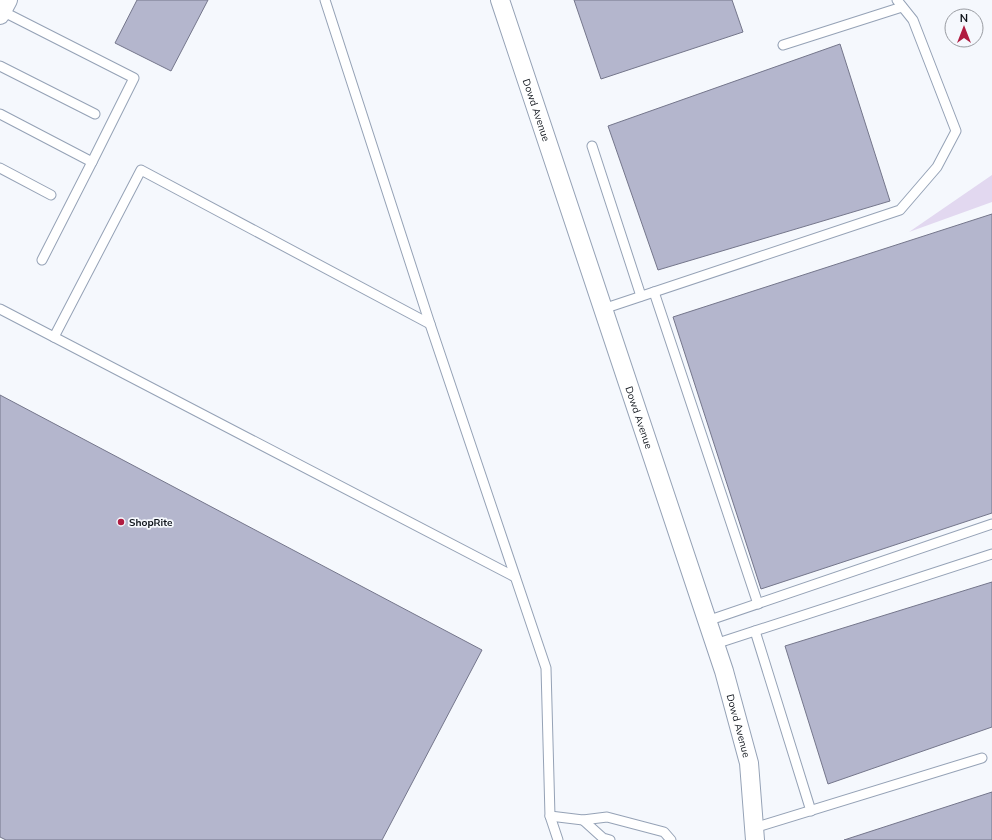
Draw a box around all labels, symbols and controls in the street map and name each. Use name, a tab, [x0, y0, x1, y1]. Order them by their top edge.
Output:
north arrow	[944, 8, 984, 48]
text: N	[960, 11, 968, 25]
street label: Dowd Avenue	[520, 77, 553, 143]
street label: Dowd Avenue	[622, 384, 655, 451]
place label: ShopRite	[129, 516, 173, 529]
marker: ShopRite	[116, 517, 126, 527]
street label: Dowd Avenue	[724, 693, 753, 759]

